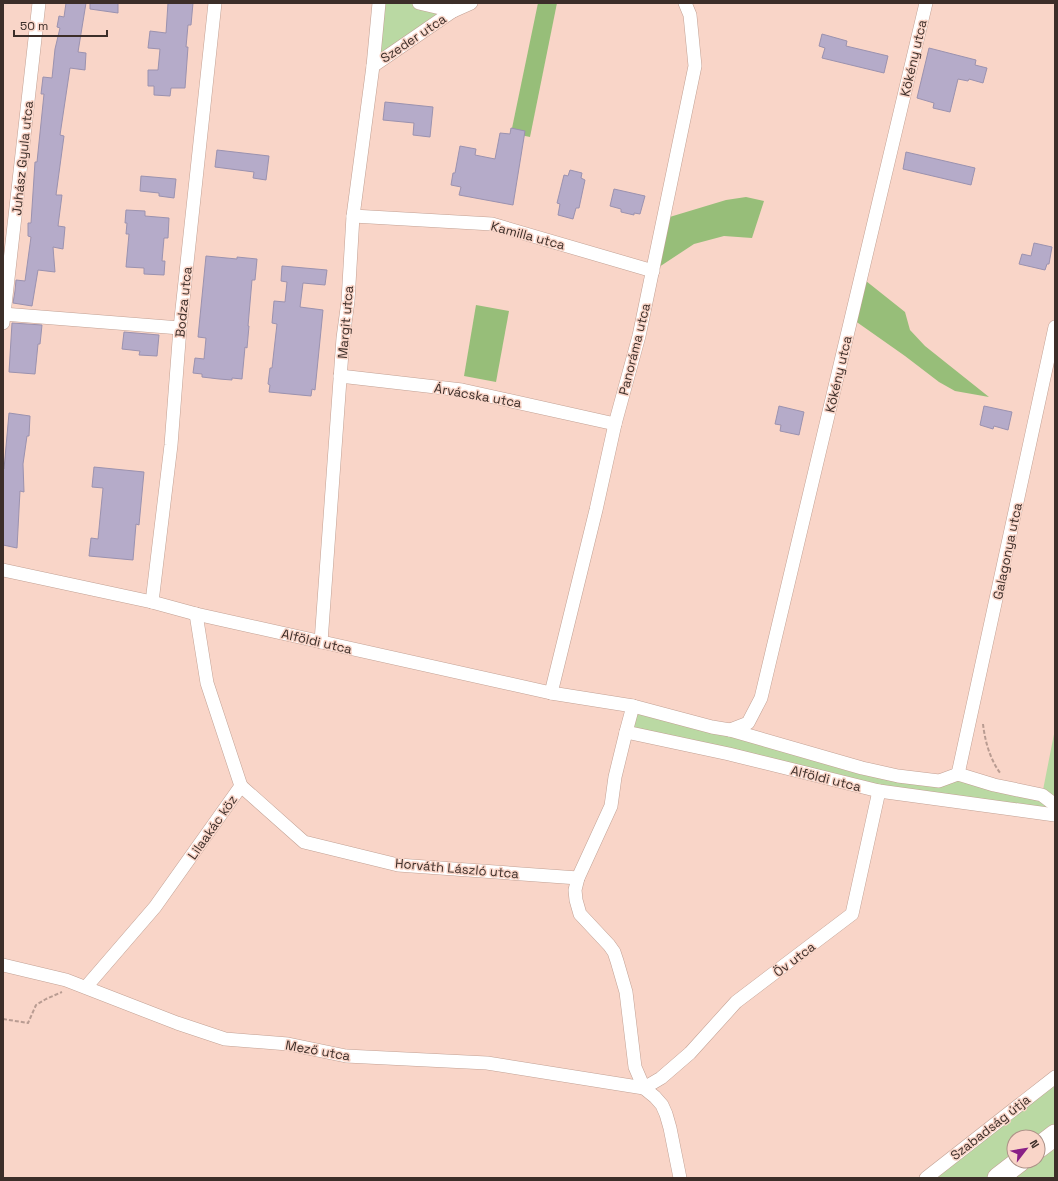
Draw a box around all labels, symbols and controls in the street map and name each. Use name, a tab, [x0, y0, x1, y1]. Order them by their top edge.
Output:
street label: Szeder utca	[377, 10, 450, 67]
scale bar	[14, 12, 107, 38]
text: 50 m	[20, 18, 48, 34]
street label: Kökény utca	[896, 18, 931, 98]
street label: Juhász Gyula utca	[8, 99, 37, 216]
street label: Kamilla utca	[489, 217, 567, 254]
street label: Bodza utca	[171, 265, 196, 339]
street label: Margit utca	[334, 284, 357, 359]
street label: Panoráma utca	[615, 301, 654, 397]
street label: Kökény utca	[821, 334, 856, 414]
street label: Árvácska utca	[433, 379, 523, 412]
street label: Galagonya utca	[989, 501, 1026, 601]
street label: Alföldi utca	[280, 625, 354, 658]
street label: Alföldi utca	[789, 762, 863, 796]
street label: Lilaakác köz	[184, 792, 241, 863]
street label: Horváth László utca	[394, 855, 520, 882]
street label: Öv utca	[770, 938, 819, 981]
street label: Mező utca	[284, 1036, 352, 1065]
street label: Szabadság útja	[947, 1091, 1034, 1164]
north arrow	[1006, 1129, 1046, 1169]
text: N	[1027, 1137, 1042, 1151]

